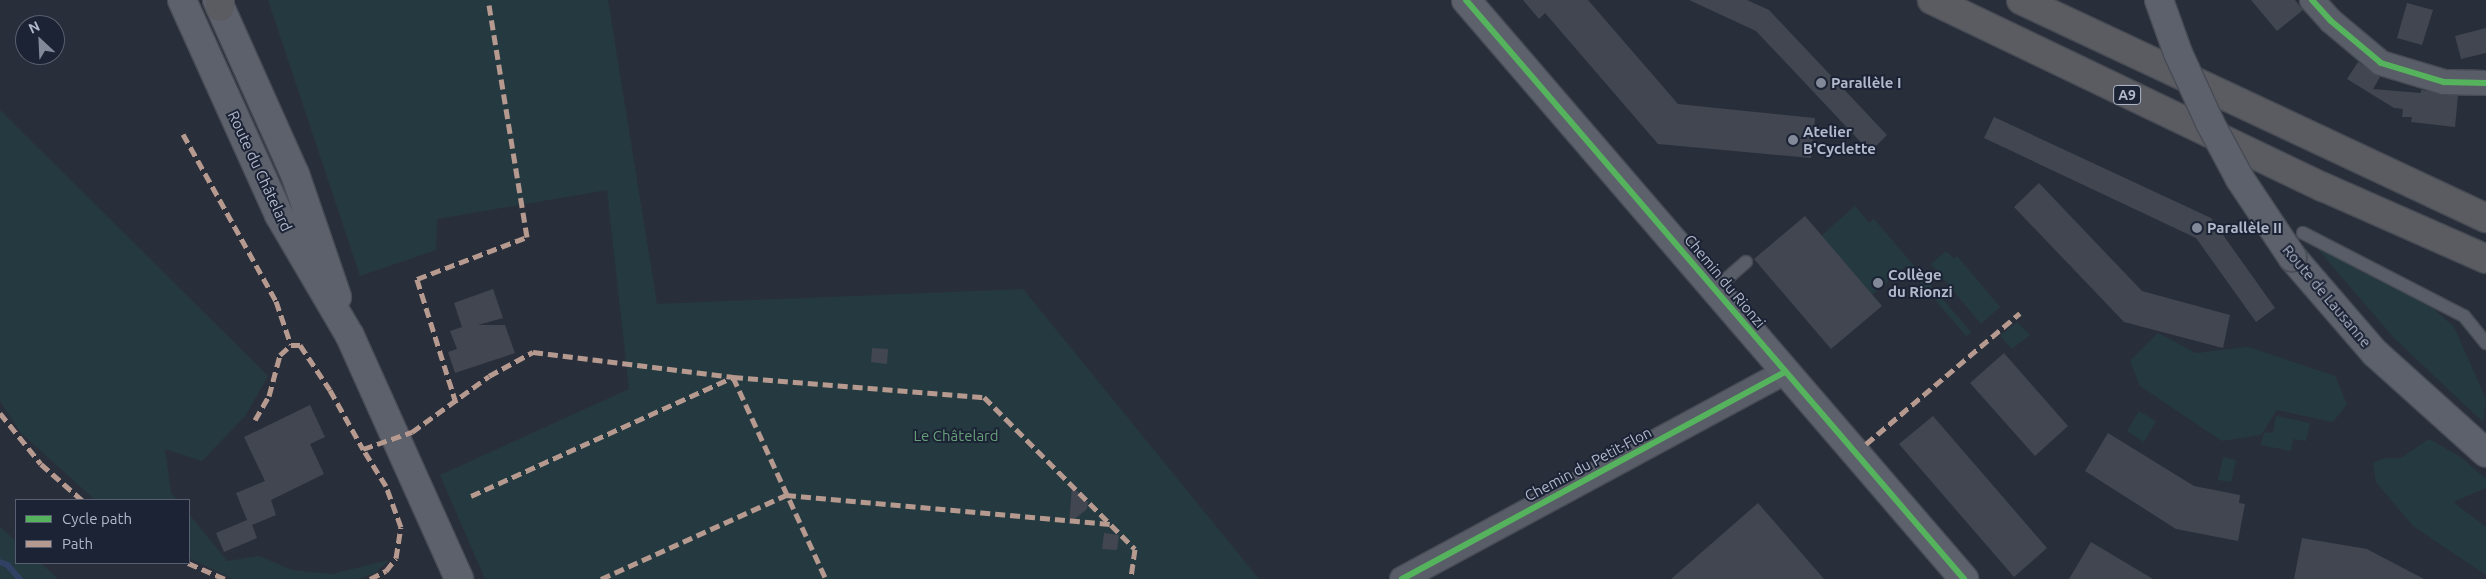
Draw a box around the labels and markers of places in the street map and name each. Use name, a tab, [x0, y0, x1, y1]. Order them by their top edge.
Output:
place label: Parallèle I	[1831, 74, 1902, 92]
marker: Parallèle I	[1815, 77, 1827, 89]
place label: Atelier B'Cyclette	[1803, 122, 1876, 157]
marker: Atelier B'Cyclette	[1787, 134, 1799, 146]
place label: Parallèle II	[2207, 219, 2282, 237]
marker: Parallèle II	[2191, 222, 2203, 234]
place label: Collège du Rionzi	[1888, 265, 1953, 300]
marker: Collège du Rionzi	[1872, 277, 1884, 289]

